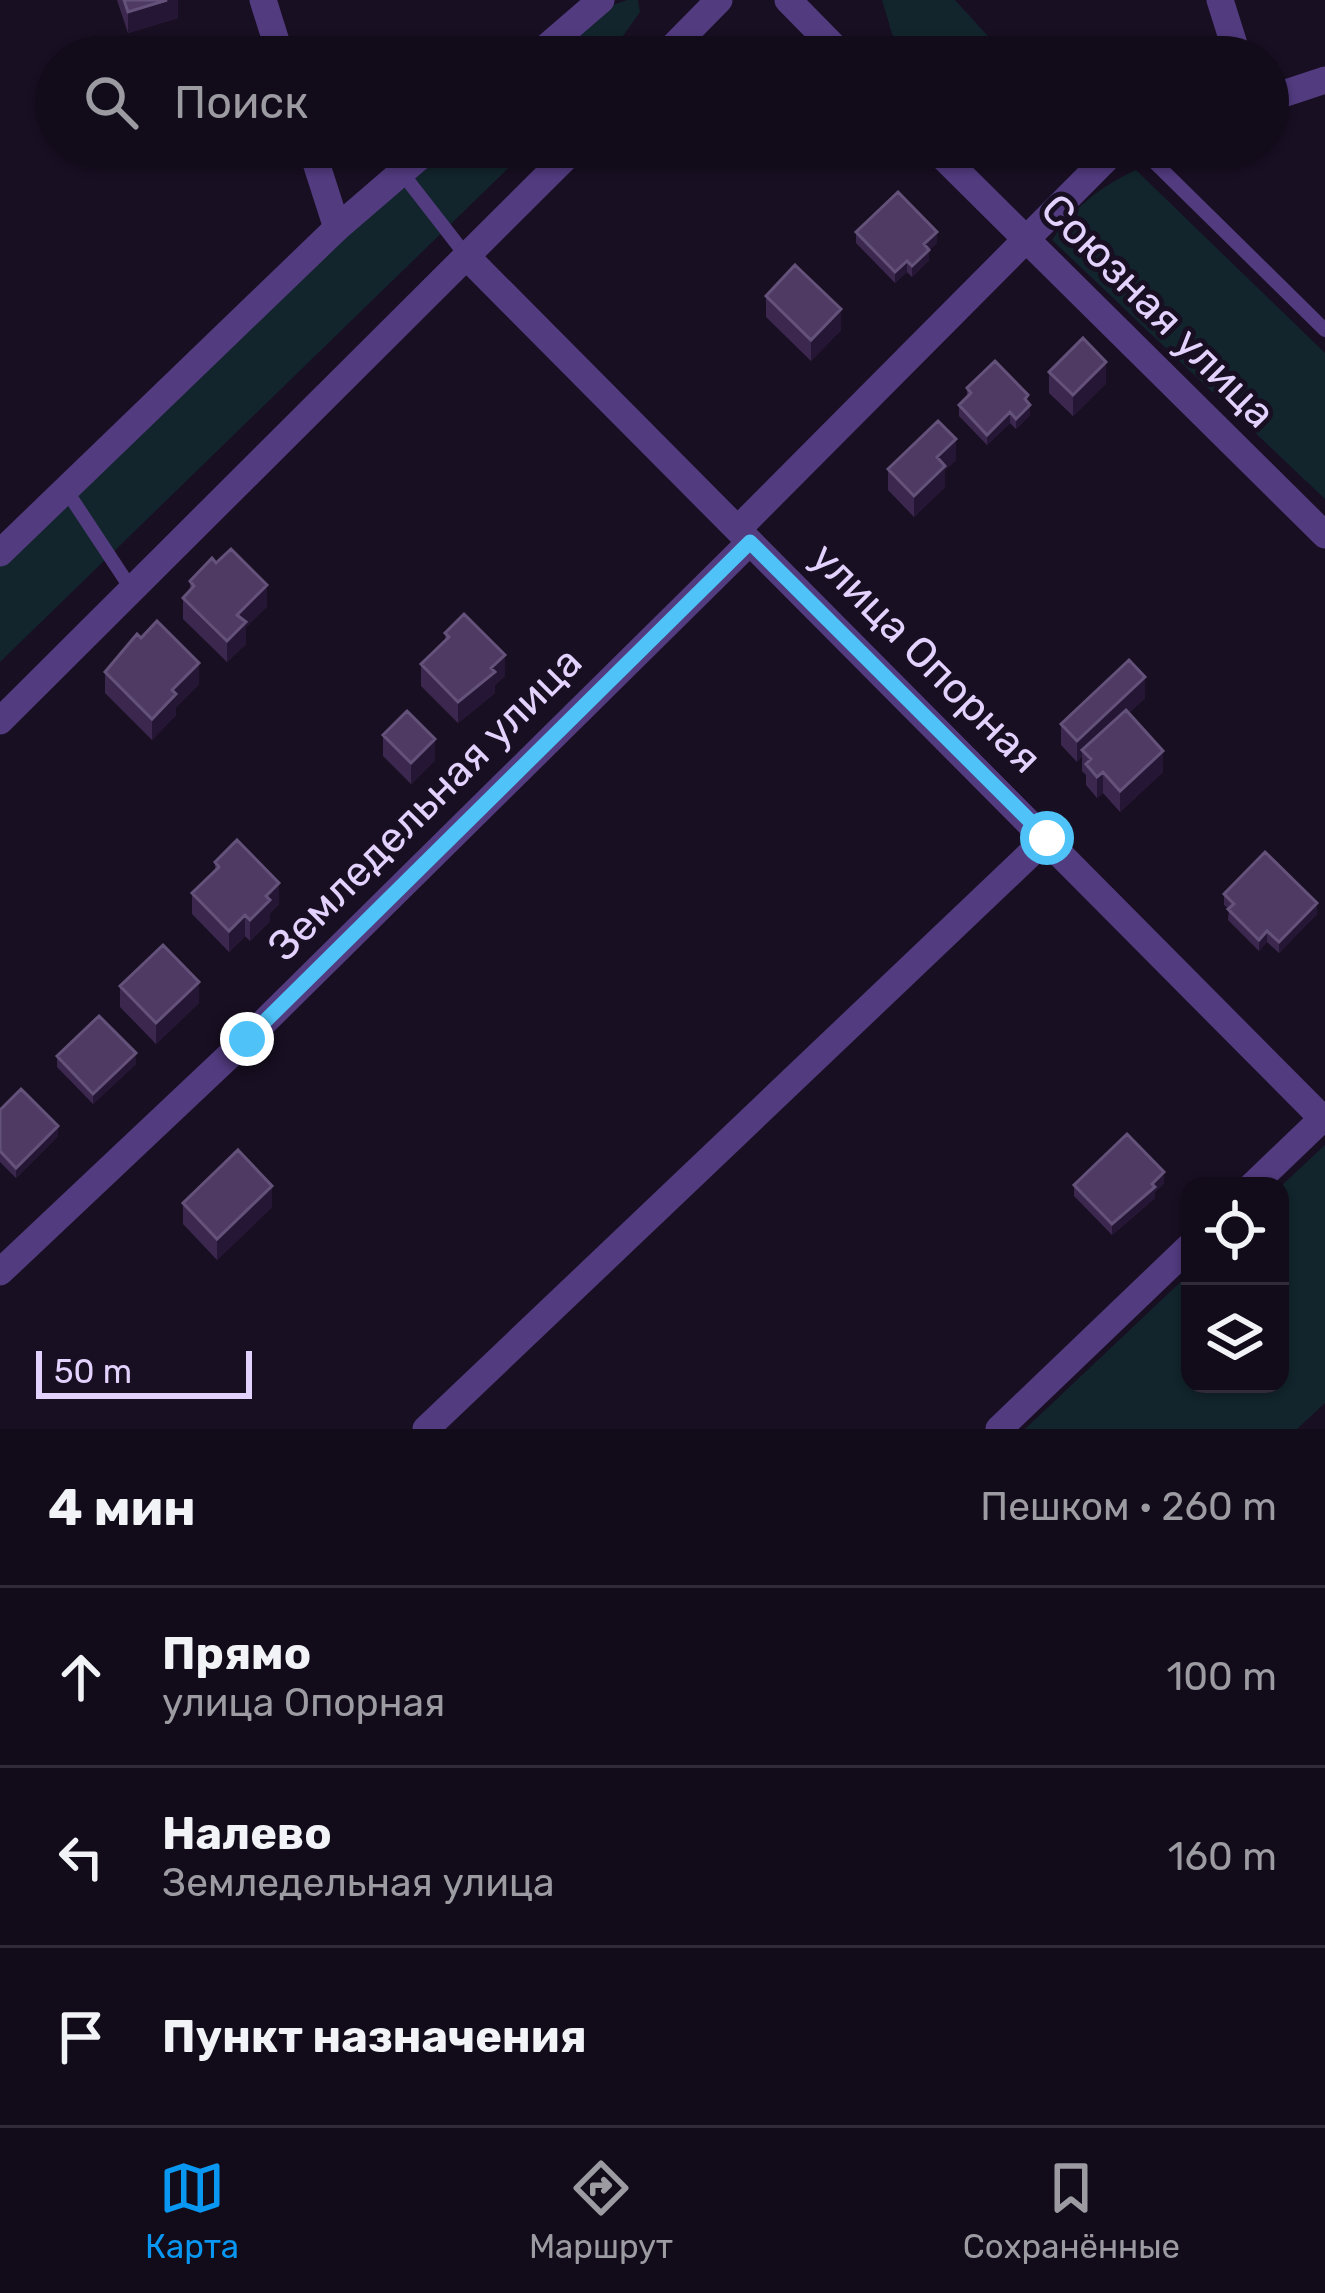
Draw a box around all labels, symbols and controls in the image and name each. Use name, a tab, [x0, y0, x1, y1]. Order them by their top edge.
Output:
search box	[36, 36, 1289, 168]
icon: search	[78, 69, 144, 135]
text: Поиск	[174, 76, 308, 129]
street label: Союзная улица	[1031, 184, 1285, 438]
street label: улица Опорная	[800, 532, 1052, 784]
street label: Земледельная улица	[258, 637, 592, 971]
route start	[1020, 811, 1074, 865]
route end	[220, 1012, 274, 1066]
map controls	[1181, 1177, 1289, 1393]
button: locate	[1181, 1177, 1289, 1285]
button: layers	[1181, 1285, 1289, 1393]
scale bar	[36, 1345, 252, 1398]
text: 50 m	[54, 1352, 132, 1391]
text: 4 мин	[48, 1477, 196, 1538]
text: Пешком · 260 m	[980, 1484, 1277, 1530]
text: Прямо	[162, 1627, 311, 1680]
icon: ahead	[48, 1644, 114, 1710]
text: 100 m	[1167, 1654, 1277, 1700]
text: улица Опорная	[162, 1680, 445, 1726]
text: Налево	[162, 1807, 332, 1860]
icon: left	[48, 1824, 114, 1890]
text: 160 m	[1168, 1834, 1277, 1880]
text: Земледельная улица	[162, 1860, 555, 1906]
icon: arrive	[48, 2004, 114, 2070]
text: Пункт назначения	[162, 2010, 587, 2063]
tab: Карта	[145, 2155, 239, 2266]
tab: Маршрут	[529, 2155, 673, 2266]
tab: Сохранённые	[963, 2155, 1180, 2266]

